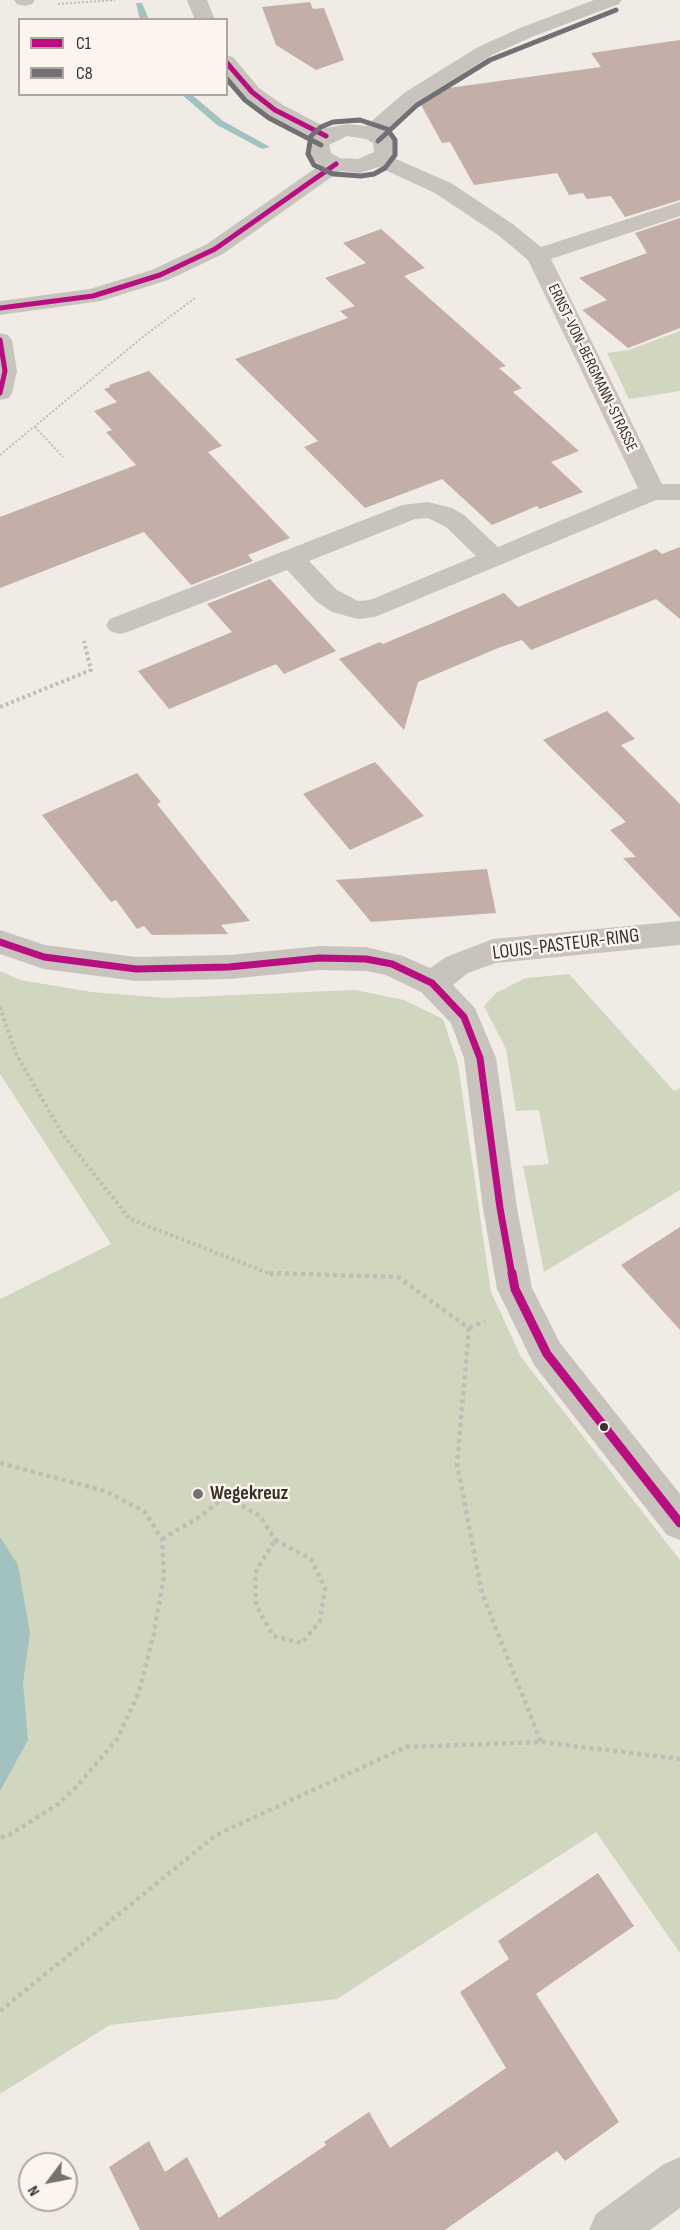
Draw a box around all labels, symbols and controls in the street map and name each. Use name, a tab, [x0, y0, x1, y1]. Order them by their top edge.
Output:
legend	[18, 18, 228, 96]
text: C1	[76, 33, 91, 54]
text: C8	[76, 63, 93, 84]
street label: ERNST-VON-BERGMANN-STRASSE	[543, 281, 641, 455]
street label: LOUIS-PASTEUR-RING	[491, 924, 641, 966]
unlabelled marker	[598, 1421, 610, 1433]
place label: Wegekreuz	[210, 1482, 288, 1506]
marker: Wegekreuz	[191, 1487, 205, 1501]
north arrow	[18, 2152, 78, 2212]
text: N	[24, 2182, 44, 2199]

